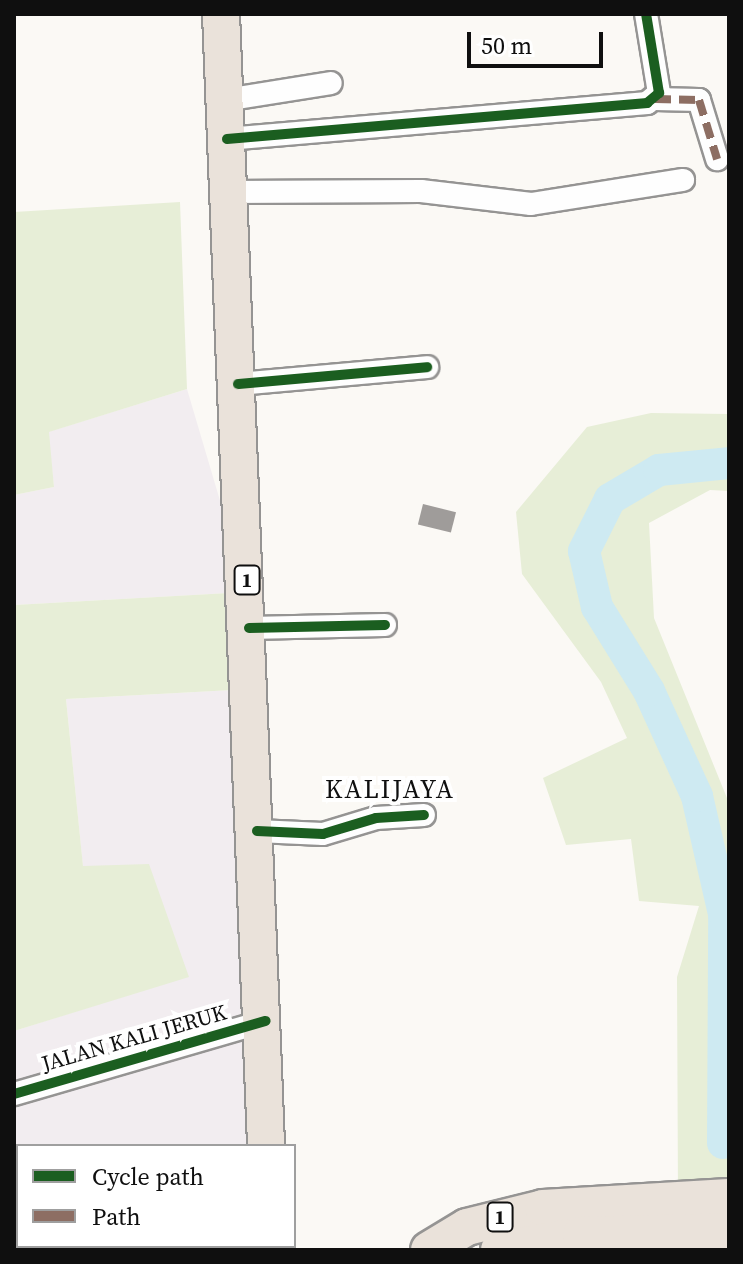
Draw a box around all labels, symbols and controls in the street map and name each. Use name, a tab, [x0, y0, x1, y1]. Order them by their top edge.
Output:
scale bar	[471, 16, 607, 66]
text: 50 m	[481, 29, 532, 62]
road number: 1	[233, 564, 261, 596]
district label: KALIJAYA	[325, 774, 455, 806]
street label: JALAN KALI JERUK	[38, 999, 230, 1077]
legend	[16, 1144, 296, 1248]
text: Cycle path	[92, 1160, 204, 1193]
text: Path	[92, 1200, 141, 1233]
road number: 1	[486, 1201, 514, 1233]

